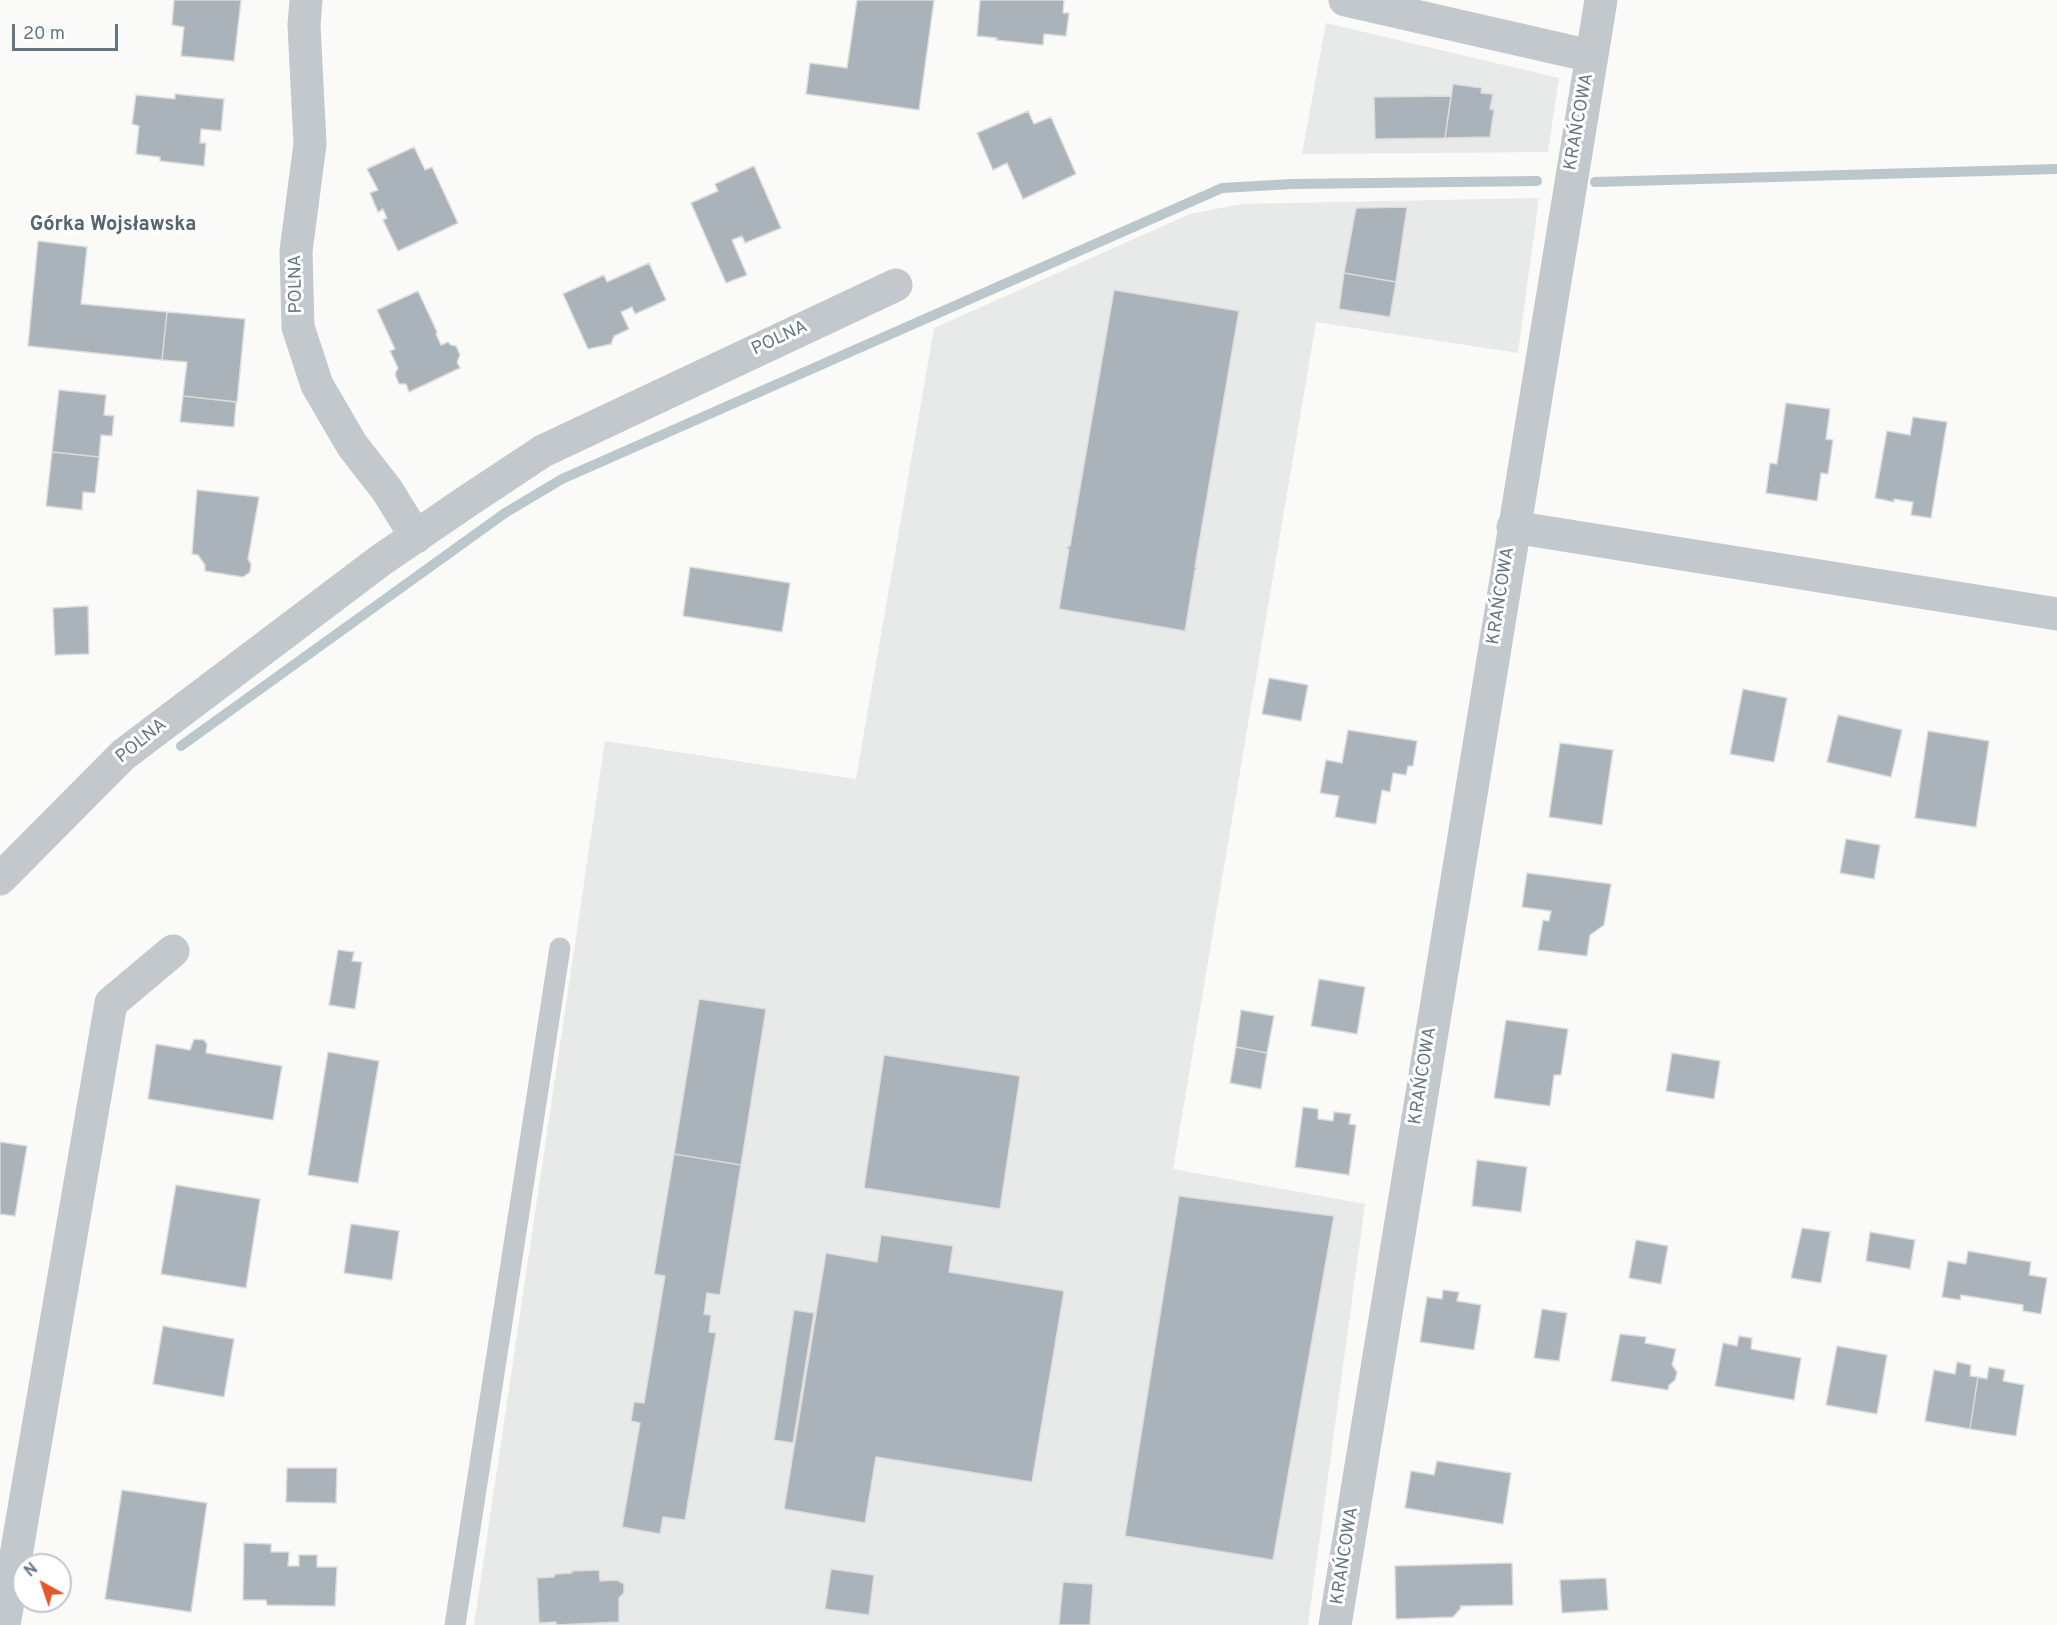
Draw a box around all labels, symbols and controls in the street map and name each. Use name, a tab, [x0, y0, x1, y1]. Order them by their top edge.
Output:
scale bar	[15, 12, 122, 50]
text: 20 m	[23, 23, 65, 46]
street label: KRAŃCOWA	[1561, 72, 1599, 172]
district label: Górka Wojsławska	[30, 214, 196, 238]
street label: POLNA	[286, 254, 308, 314]
street label: POLNA	[749, 317, 811, 361]
street label: KRAŃCOWA	[1484, 546, 1520, 646]
street label: POLNA	[112, 715, 172, 769]
street label: KRAŃCOWA	[1406, 1026, 1442, 1126]
street label: KRAŃCOWA	[1328, 1506, 1364, 1606]
north arrow	[12, 1553, 72, 1613]
text: N	[21, 1559, 43, 1582]

